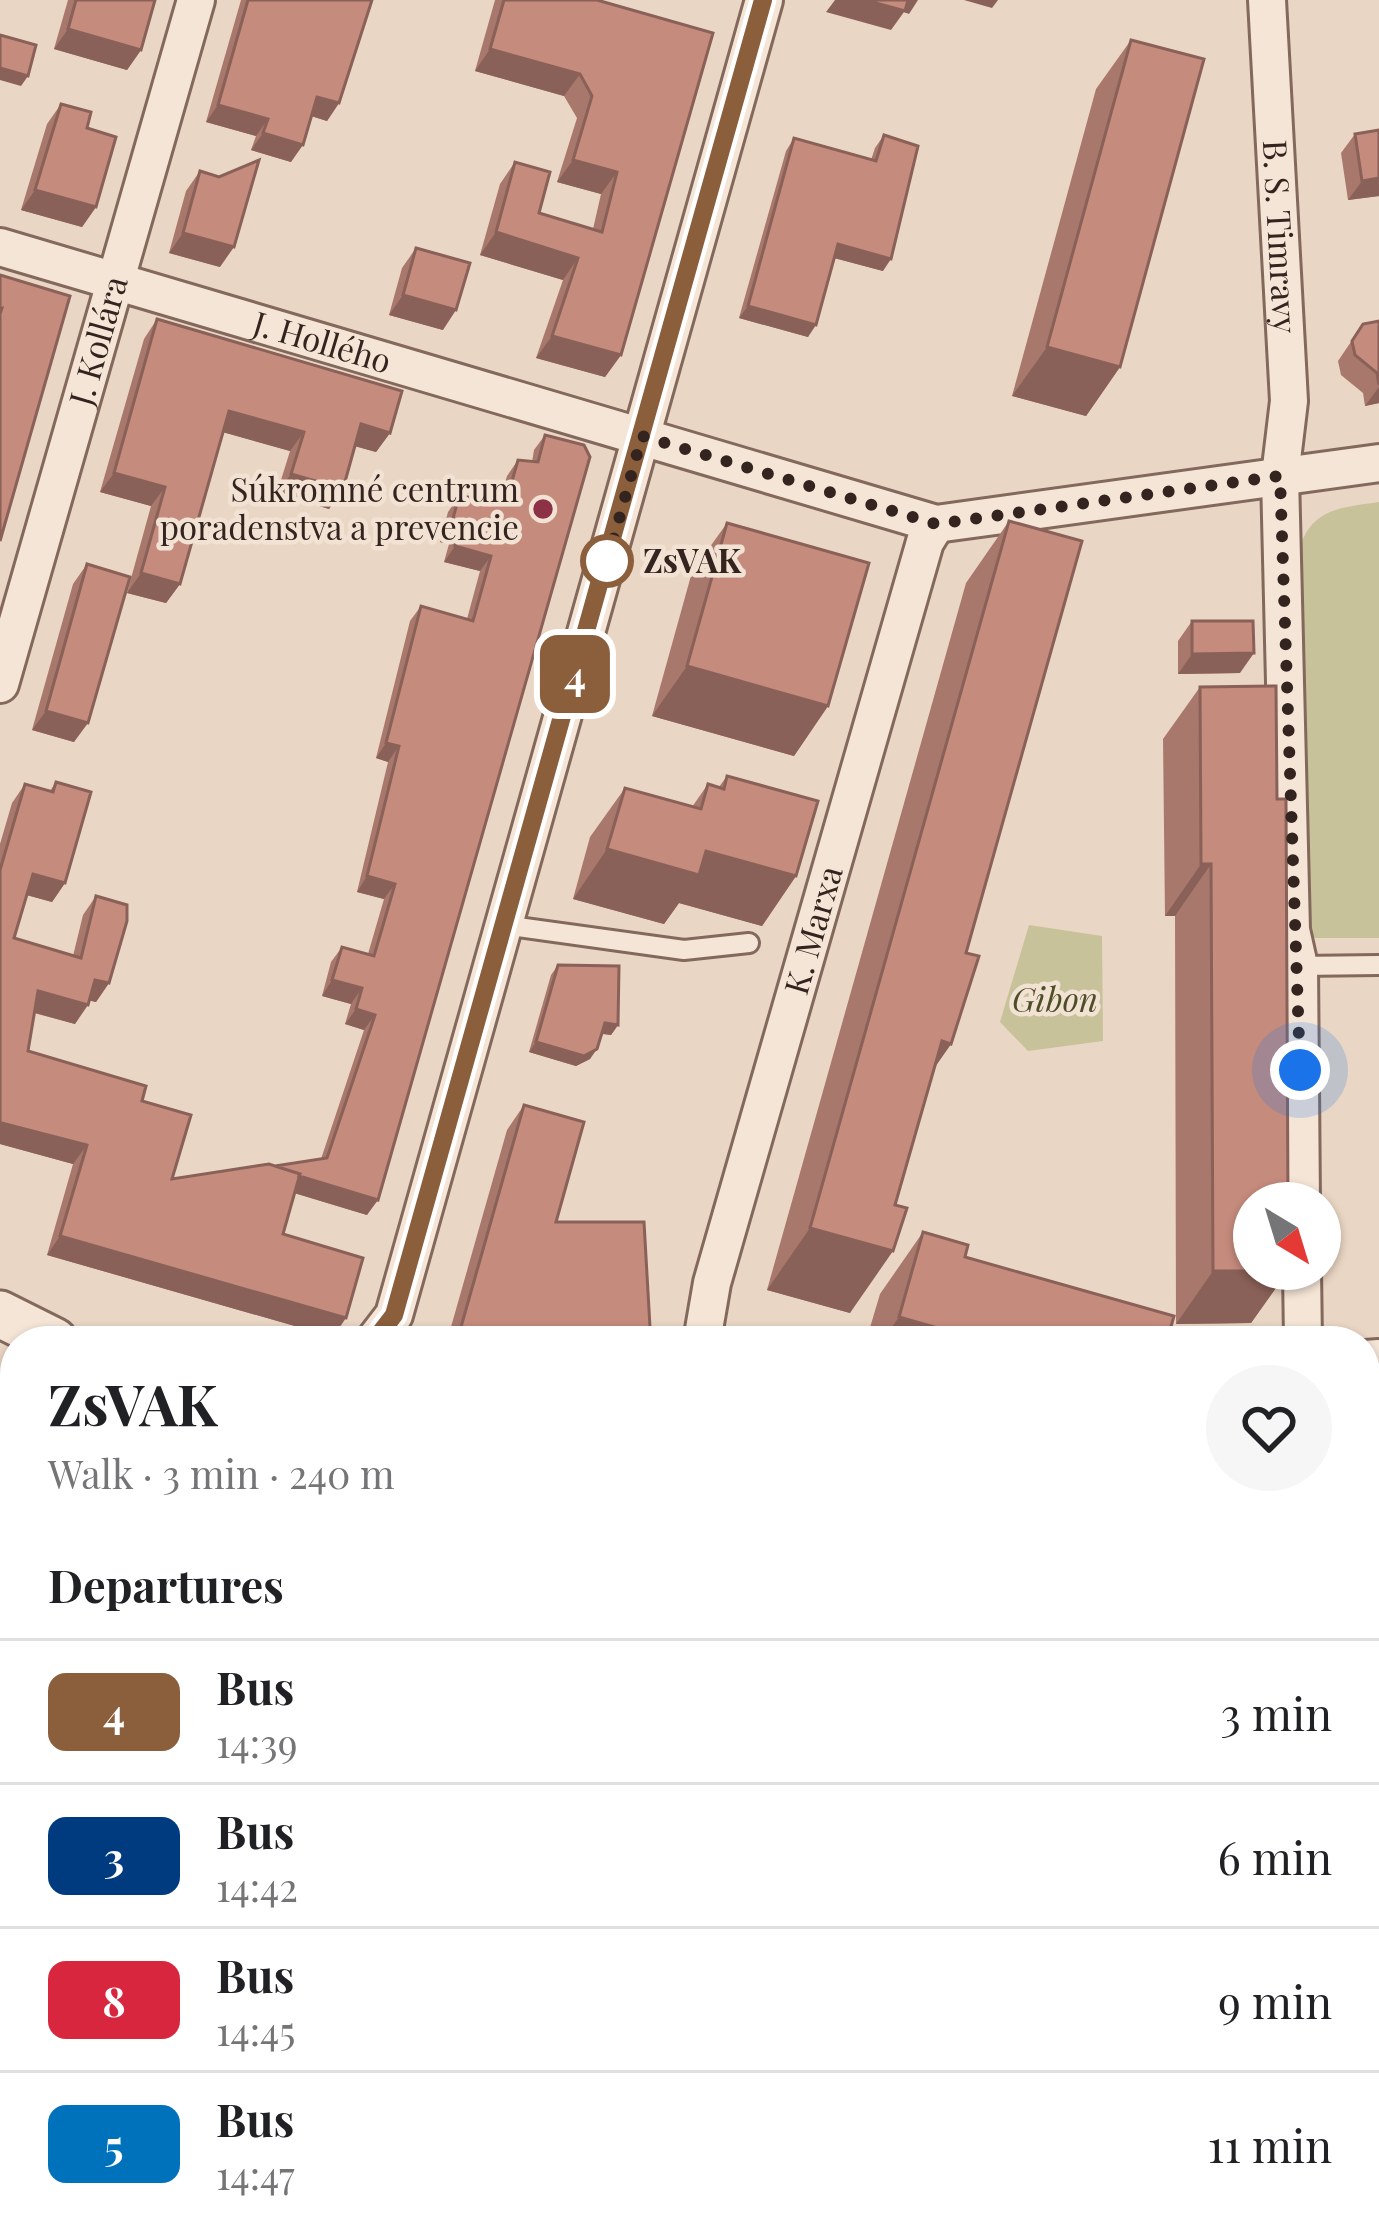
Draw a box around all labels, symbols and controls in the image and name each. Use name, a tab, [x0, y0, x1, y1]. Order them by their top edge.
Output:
street label: B. S. Timravy	[1255, 139, 1309, 335]
street label: J. Kollára	[57, 270, 136, 411]
street label: J. Hollého	[248, 299, 397, 382]
place label: Súkromné centrum poradenstva a prevencie	[160, 466, 519, 548]
marker: Súkromné centrum poradenstva a prevencie	[530, 496, 556, 522]
marker: ZsVAK	[582, 536, 632, 586]
place label: ZsVAK	[643, 537, 742, 581]
line badge: 4	[536, 635, 614, 713]
text: 4	[564, 646, 586, 702]
street label: K. Marxa	[772, 860, 851, 999]
park label: Gibon	[1012, 976, 1098, 1020]
your location	[1270, 1040, 1330, 1100]
north arrow	[1233, 1182, 1341, 1290]
map controls	[1233, 1182, 1341, 1290]
text: ZsVAK	[48, 1364, 217, 1440]
button: heart	[1206, 1365, 1332, 1491]
text: Walk · 3 min · 240 m	[48, 1447, 395, 1499]
text: Departures	[48, 1554, 284, 1614]
text: Bus	[216, 1656, 294, 1716]
text: 3 min	[1220, 1682, 1332, 1742]
text: 4	[103, 1684, 125, 1740]
text: 14:39	[216, 1716, 298, 1768]
text: Bus	[216, 1800, 294, 1860]
text: 6 min	[1218, 1826, 1332, 1886]
text: 3	[104, 1828, 124, 1884]
text: 14:42	[216, 1860, 298, 1912]
text: Bus	[216, 1944, 294, 2004]
text: 9 min	[1218, 1970, 1332, 2030]
text: 8	[102, 1972, 126, 2028]
text: 14:45	[216, 2004, 296, 2056]
text: Bus	[216, 2088, 294, 2148]
text: 11 min	[1207, 2114, 1332, 2174]
text: 5	[104, 2116, 124, 2172]
text: 14:47	[216, 2148, 295, 2200]

